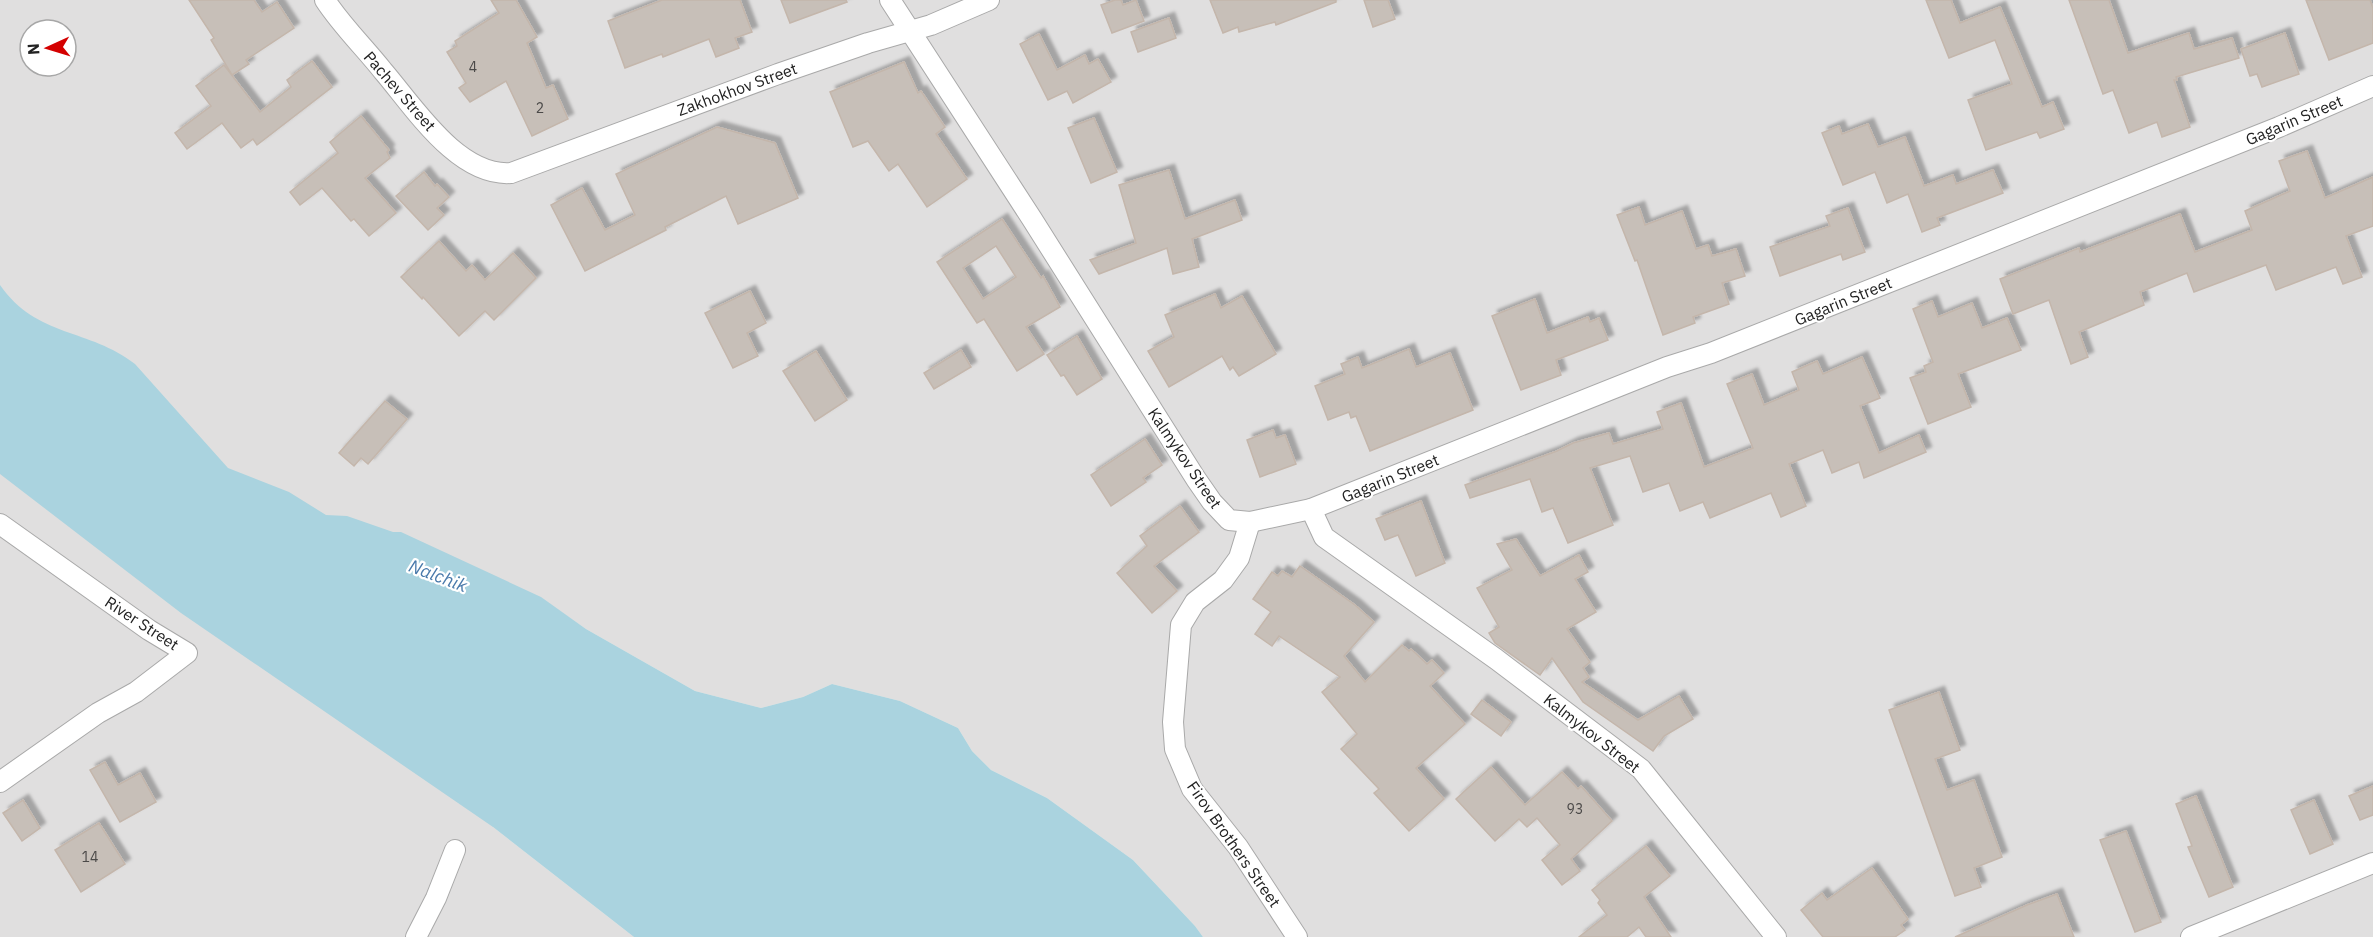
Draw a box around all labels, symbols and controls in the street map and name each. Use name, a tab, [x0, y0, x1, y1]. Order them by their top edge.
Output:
north arrow	[18, 18, 78, 78]
text: N	[23, 43, 43, 56]
street label: Pachev Street	[360, 47, 440, 135]
house number: 4	[469, 58, 477, 76]
street label: Zakhokhov Street	[674, 58, 800, 120]
street label: Gagarin Street	[2243, 91, 2345, 149]
house number: 2	[536, 99, 544, 117]
street label: Gagarin Street	[1791, 272, 1895, 330]
street label: Kalmykov Street	[1144, 404, 1226, 512]
street label: Gagarin Street	[1338, 449, 1442, 507]
water label: Nalchik	[406, 554, 471, 597]
street label: River Street	[101, 592, 183, 654]
street label: Kalmykov Street	[1540, 689, 1644, 777]
street label: Firov Brothers Street	[1183, 777, 1285, 911]
house number: 93	[1567, 800, 1583, 818]
house number: 14	[82, 848, 98, 866]

